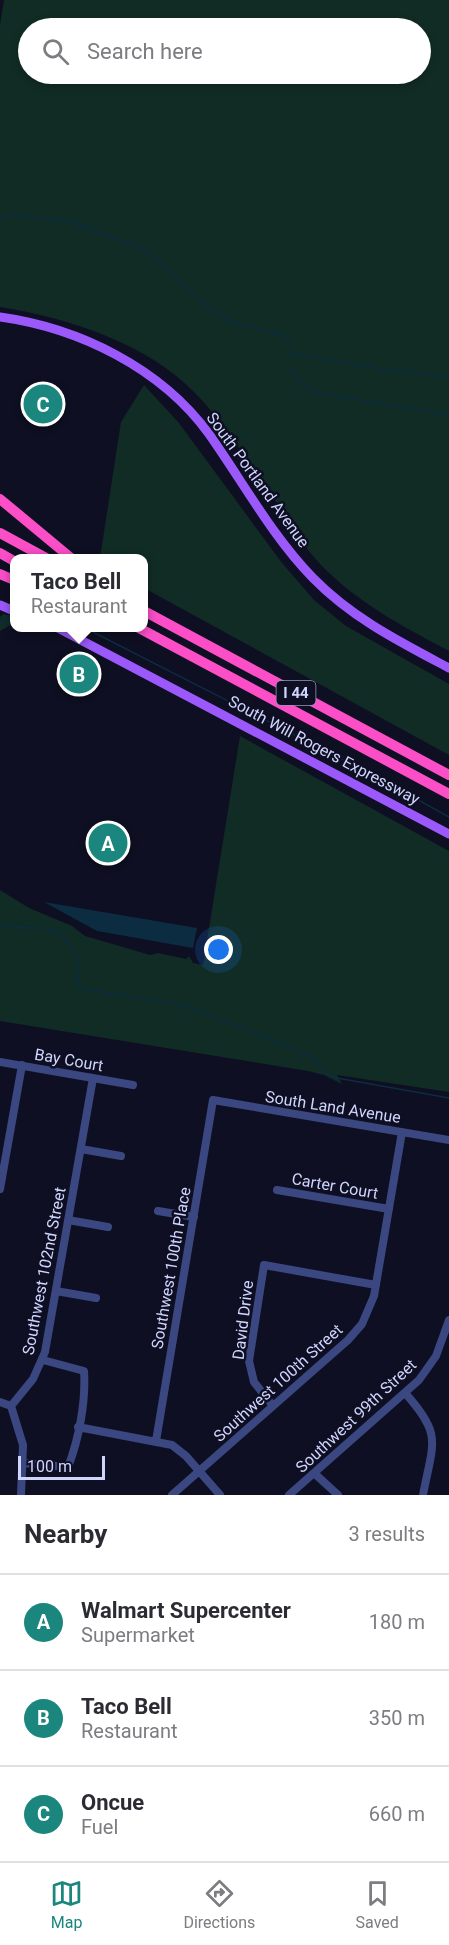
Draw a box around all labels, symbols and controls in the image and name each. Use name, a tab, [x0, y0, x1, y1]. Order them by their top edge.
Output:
search box	[18, 18, 431, 84]
icon: search	[39, 35, 72, 68]
text: Search here	[87, 39, 203, 64]
pin: C	[24, 382, 63, 426]
street label: South Portland Avenue	[203, 409, 313, 551]
popup	[10, 554, 148, 632]
text: Taco Bell	[31, 569, 121, 594]
text: Restaurant	[31, 594, 127, 618]
pin: B	[60, 652, 98, 696]
road number: I 44	[276, 681, 316, 705]
street label: South Will Rogers Expressway	[225, 691, 423, 809]
pin: A	[88, 820, 128, 866]
your location	[204, 935, 233, 964]
street label: Bay Court	[33, 1045, 105, 1075]
street label: South Land Avenue	[264, 1087, 402, 1127]
street label: Carter Court	[290, 1169, 380, 1203]
street label: Southwest 102nd Street	[18, 1186, 70, 1356]
street label: Southwest 100th Place	[147, 1186, 195, 1350]
street label: David Drive	[229, 1279, 257, 1361]
street label: Southwest 100th Street	[210, 1320, 346, 1446]
street label: Southwest 99th Street	[292, 1355, 420, 1477]
scale bar	[18, 1453, 105, 1480]
text: 100 m	[27, 1457, 72, 1476]
text: Nearby	[24, 1519, 107, 1549]
text: 3 results	[349, 1522, 425, 1546]
text: Walmart Supercenter	[81, 1598, 291, 1623]
text: A	[37, 1610, 50, 1634]
text: 180 m	[369, 1610, 425, 1634]
text: Supermarket	[81, 1623, 195, 1647]
text: Taco Bell	[81, 1694, 172, 1719]
text: B	[37, 1706, 50, 1730]
text: 350 m	[369, 1706, 425, 1730]
text: Restaurant	[81, 1719, 178, 1743]
text: Oncue	[81, 1790, 144, 1815]
text: C	[37, 1802, 50, 1826]
text: 660 m	[369, 1802, 425, 1826]
text: Fuel	[81, 1815, 118, 1839]
tab: Map	[50, 1877, 83, 1932]
tab: Directions	[183, 1877, 255, 1932]
tab: Saved	[356, 1877, 399, 1932]

